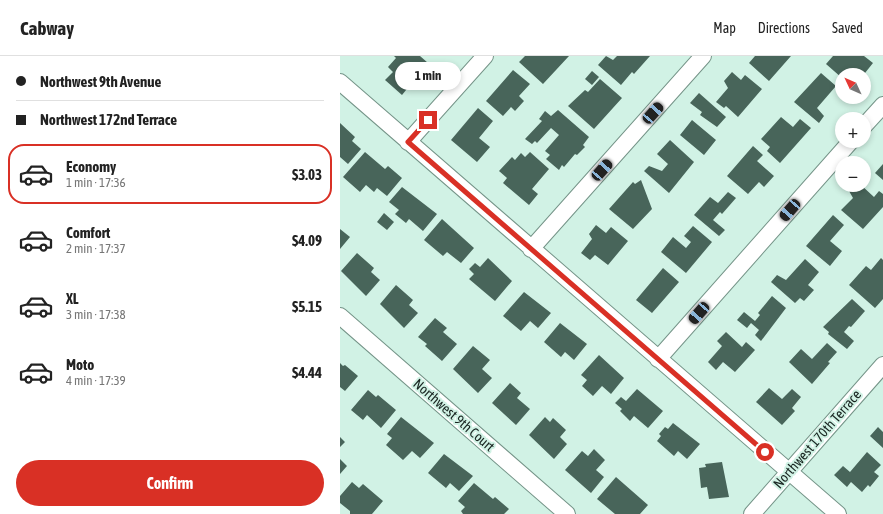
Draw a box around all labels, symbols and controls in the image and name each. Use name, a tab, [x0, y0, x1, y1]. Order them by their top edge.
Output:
text: Cabway	[20, 17, 74, 39]
text: Map	[713, 20, 736, 36]
text: Directions	[758, 20, 810, 36]
text: Saved	[832, 20, 863, 36]
callout: 1 min	[395, 62, 461, 90]
text: 1 min	[415, 68, 441, 83]
north arrow	[835, 68, 871, 104]
map controls	[835, 68, 871, 192]
text: Northwest 9th Avenue	[40, 73, 161, 90]
car	[641, 100, 665, 126]
text: Northwest 172nd Terrace	[40, 111, 177, 128]
route end	[419, 111, 437, 129]
button: +	[835, 112, 871, 148]
icon: car	[18, 156, 54, 192]
button: −	[835, 156, 871, 192]
car	[590, 157, 614, 183]
text: Economy	[66, 158, 116, 175]
text: $3.03	[292, 166, 322, 183]
text: 1 min · 17:36	[66, 175, 126, 190]
car	[778, 197, 802, 223]
icon: car	[18, 222, 54, 258]
text: Comfort	[66, 224, 110, 241]
text: $4.09	[292, 232, 322, 249]
text: 2 min · 17:37	[66, 241, 126, 256]
icon: car	[18, 288, 54, 324]
text: XL	[66, 290, 79, 307]
text: $5.15	[292, 298, 322, 315]
car	[687, 300, 711, 326]
text: 3 min · 17:38	[66, 307, 126, 322]
icon: car	[18, 354, 54, 390]
text: Moto	[66, 356, 94, 373]
text: $4.44	[292, 364, 322, 381]
text: 4 min · 17:39	[66, 373, 126, 388]
street label: Northwest 9th Court	[410, 375, 498, 455]
street label: Northwest 170th Terrace	[770, 386, 864, 492]
route start	[756, 443, 774, 461]
button: Confirm	[16, 460, 324, 506]

